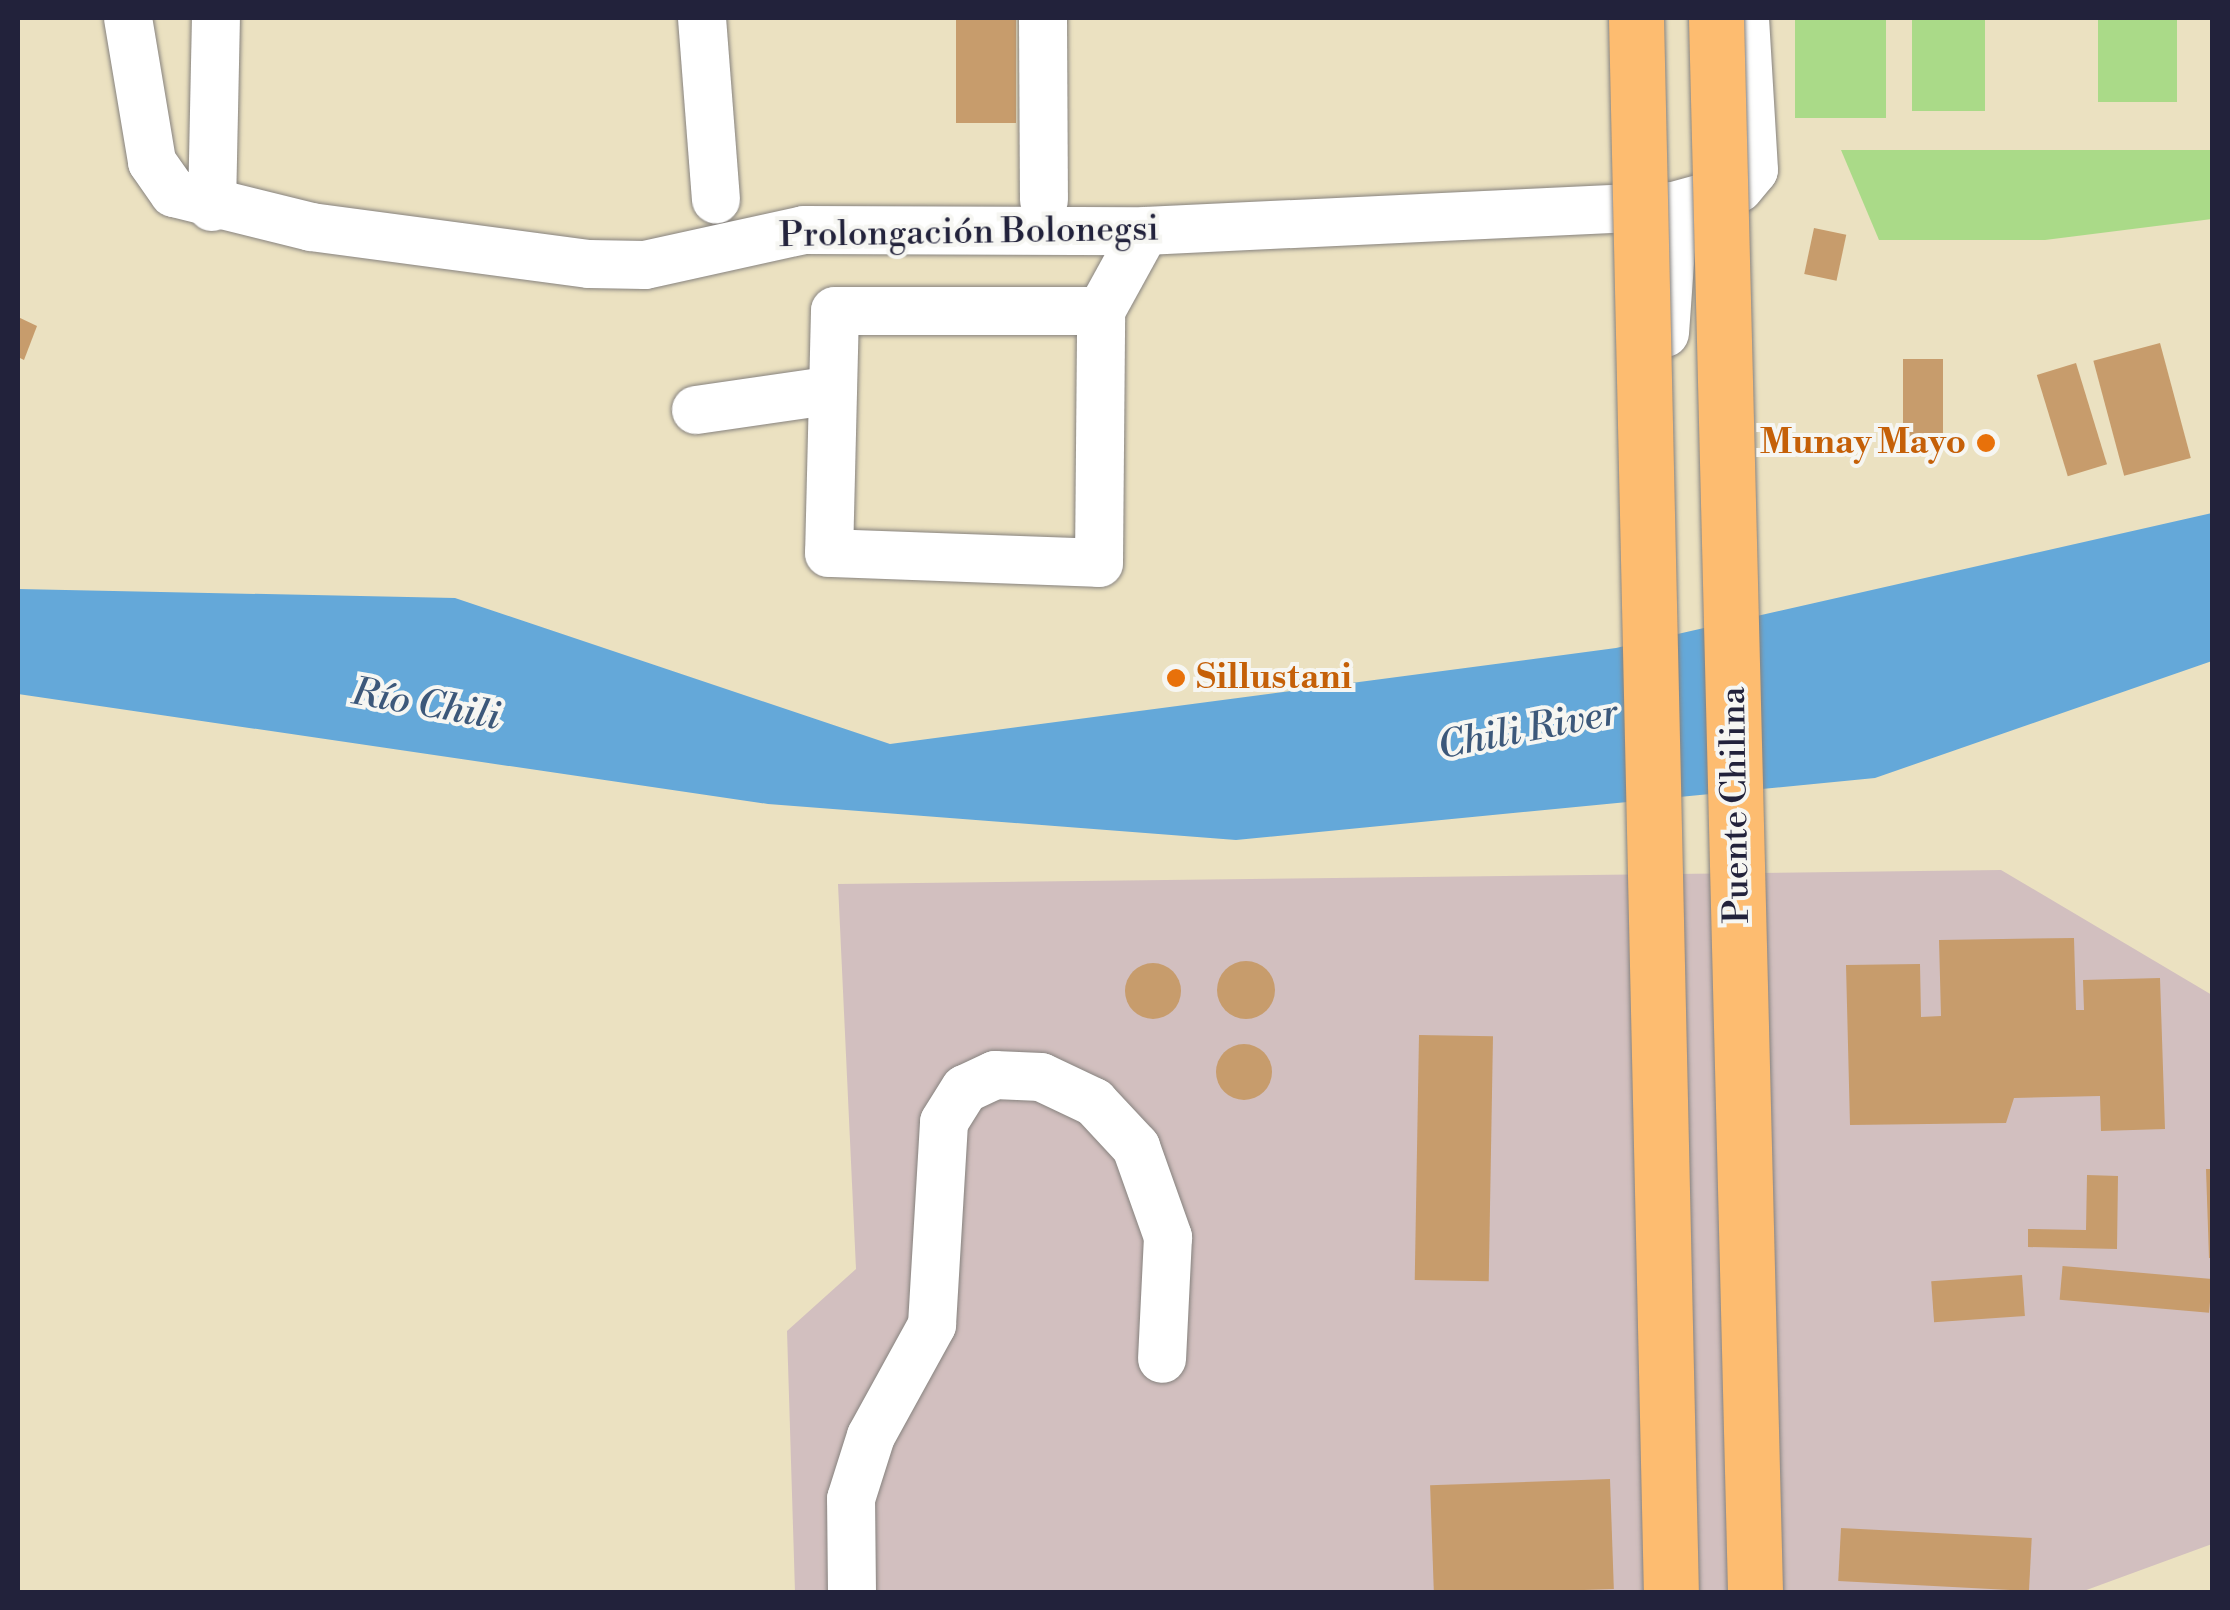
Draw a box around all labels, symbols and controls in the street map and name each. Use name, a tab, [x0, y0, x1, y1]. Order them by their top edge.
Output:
street label: Prolongación Bolonegsi	[779, 209, 1159, 257]
place label: Munay Mayo	[1760, 422, 1966, 464]
marker: Munay Mayo	[1975, 432, 1997, 454]
place label: Sillustani	[1196, 657, 1352, 699]
marker: Sillustani	[1165, 667, 1187, 689]
water label: Río Chili	[348, 670, 504, 740]
street label: Puente Chilina	[1713, 686, 1759, 924]
water label: Chili River	[1434, 690, 1622, 770]

